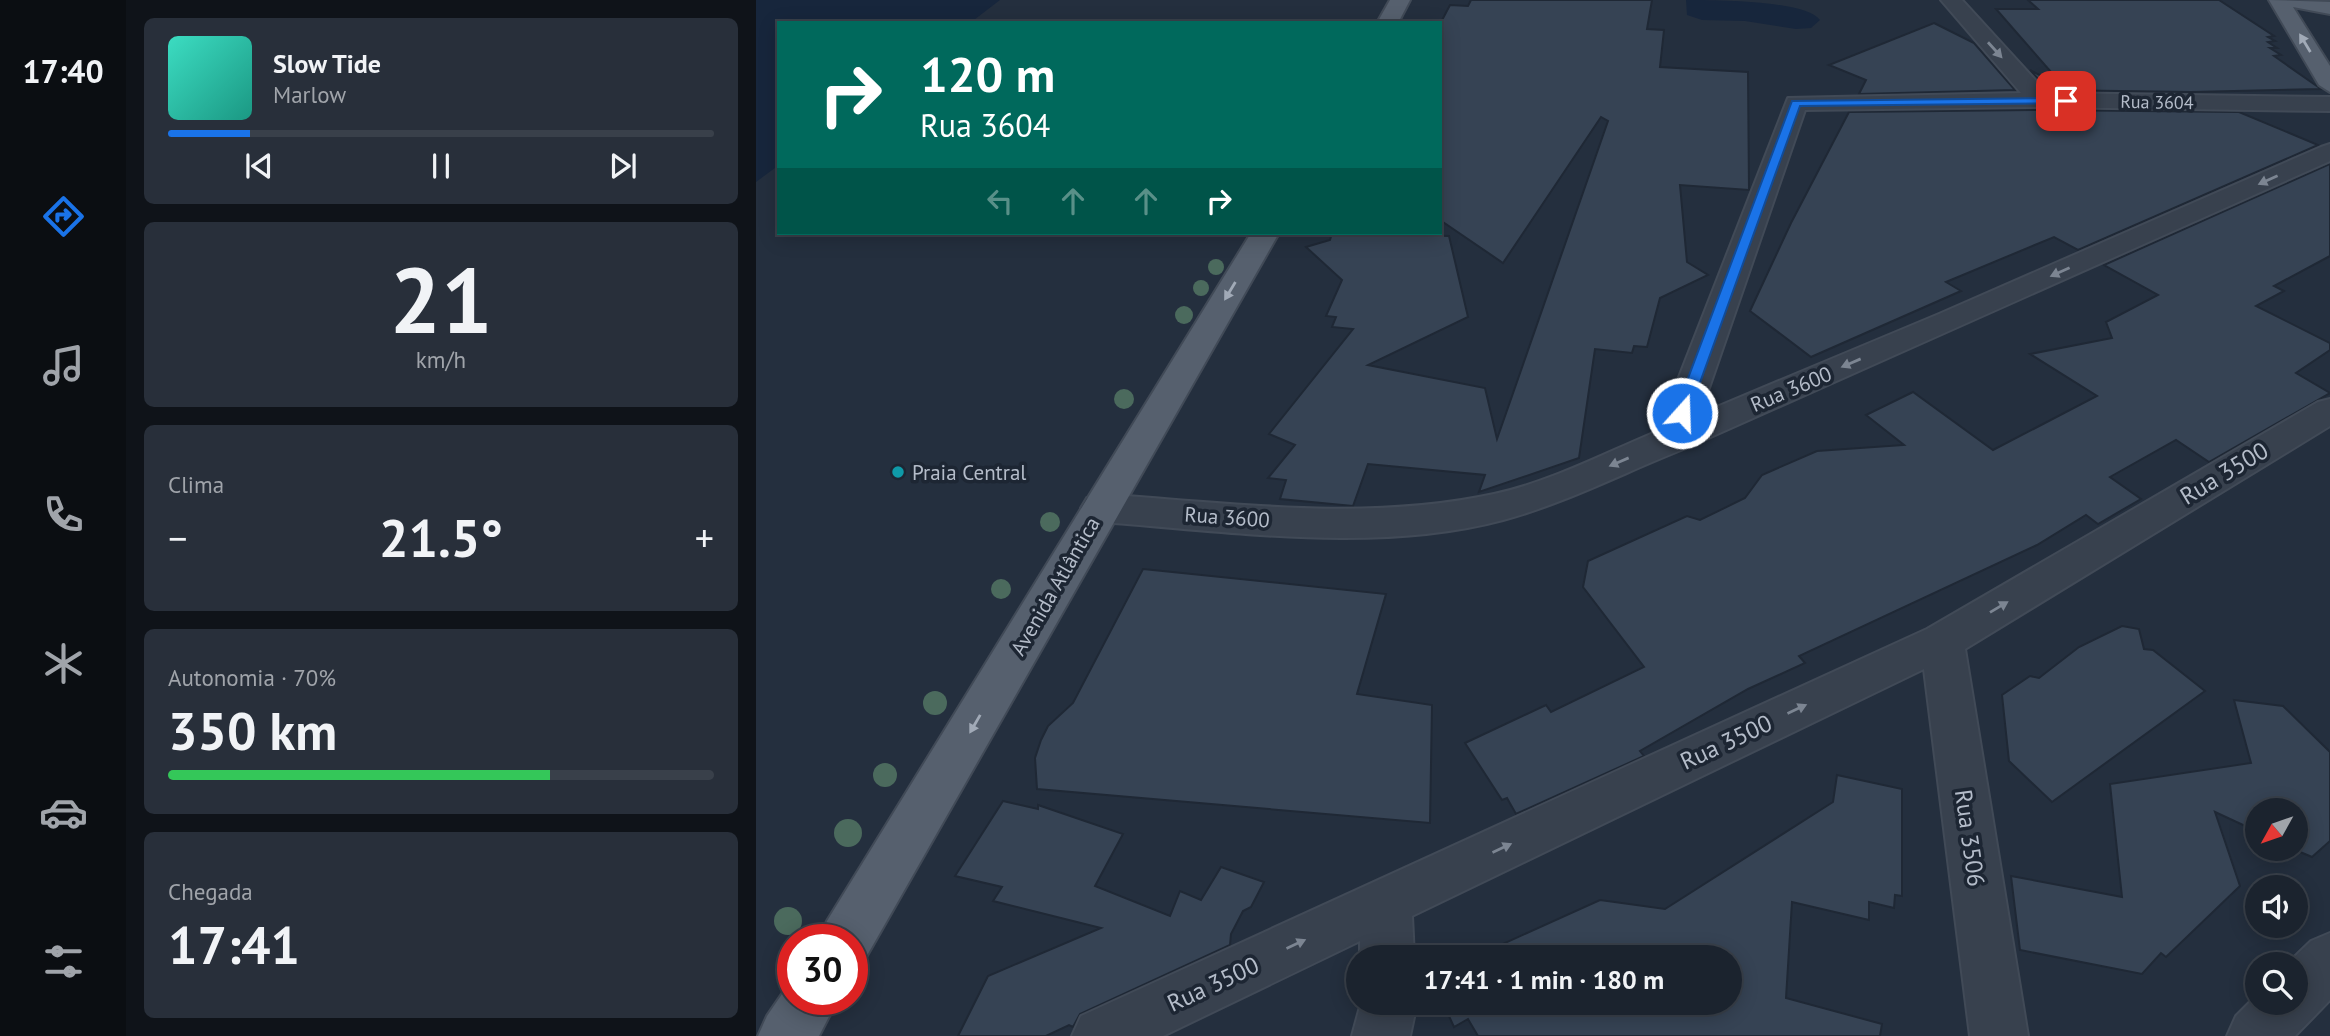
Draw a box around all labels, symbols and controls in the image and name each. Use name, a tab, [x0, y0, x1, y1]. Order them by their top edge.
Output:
one-way arrow	[2298, 33, 2311, 52]
one-way arrow	[1987, 41, 2003, 58]
text: 120 m	[920, 42, 1055, 106]
text: Slow Tide	[273, 47, 381, 80]
icon: right	[805, 49, 896, 140]
text: 17:40	[22, 50, 104, 92]
pin	[2036, 71, 2096, 131]
text: Marlow	[273, 80, 346, 109]
icon: arrive	[2047, 82, 2085, 120]
street label: Rua 3604	[2120, 90, 2194, 114]
text: Rua 3604	[920, 104, 1050, 146]
icon: previous	[240, 147, 278, 185]
icon: pause	[422, 147, 460, 185]
icon: next	[604, 147, 642, 185]
one-way arrow	[2257, 175, 2278, 186]
icon: left	[981, 182, 1019, 220]
icon: ahead	[1054, 182, 1092, 220]
icon: ahead	[1127, 182, 1165, 220]
icon: right	[1200, 182, 1238, 220]
icon: directions	[39, 192, 88, 241]
text: 21	[389, 240, 493, 358]
one-way arrow	[2050, 266, 2070, 278]
one-way arrow	[1224, 282, 1237, 301]
icon: music	[39, 341, 88, 390]
text: km/h	[416, 345, 466, 374]
one-way arrow	[1841, 357, 1861, 369]
street label: Rua 3600	[1746, 360, 1836, 418]
position arrow	[1645, 376, 1719, 450]
street label: Rua 3500	[2174, 435, 2274, 511]
one-way arrow	[1609, 457, 1630, 468]
place label: Praia Central	[912, 459, 1026, 486]
marker: Praia Central	[890, 464, 906, 480]
text: Clima	[168, 470, 224, 499]
icon: phone	[39, 490, 88, 539]
street label: Rua 3600	[1183, 501, 1271, 533]
text: 21.5°	[379, 504, 503, 571]
street label: Avenida Atlântica	[1004, 512, 1106, 660]
text: −	[168, 513, 187, 562]
text: +	[695, 513, 714, 562]
one-way arrow	[1990, 600, 2009, 613]
icon: climate	[39, 639, 88, 688]
text: Autonomia · 70%	[168, 663, 336, 692]
text: 350 km	[168, 697, 337, 764]
one-way arrow	[1787, 703, 1807, 715]
street label: Rua 3500	[1675, 707, 1777, 777]
one-way arrow	[968, 714, 981, 733]
icon: car	[39, 788, 88, 837]
street label: Rua 3506	[1948, 788, 1992, 888]
north arrow	[2245, 798, 2308, 861]
map controls	[2245, 798, 2308, 1015]
one-way arrow	[1492, 842, 1512, 854]
button: sound	[2245, 875, 2308, 938]
text: Chegada	[168, 877, 253, 906]
text: 17:41	[168, 911, 300, 978]
speed limit sign: 30	[777, 924, 868, 1015]
icon: filters	[39, 937, 88, 986]
one-way arrow	[1286, 939, 1306, 950]
street label: Rua 3500	[1162, 949, 1264, 1019]
button: search	[2245, 952, 2308, 1015]
text: 17:41 · 1 min · 180 m	[1424, 963, 1664, 996]

